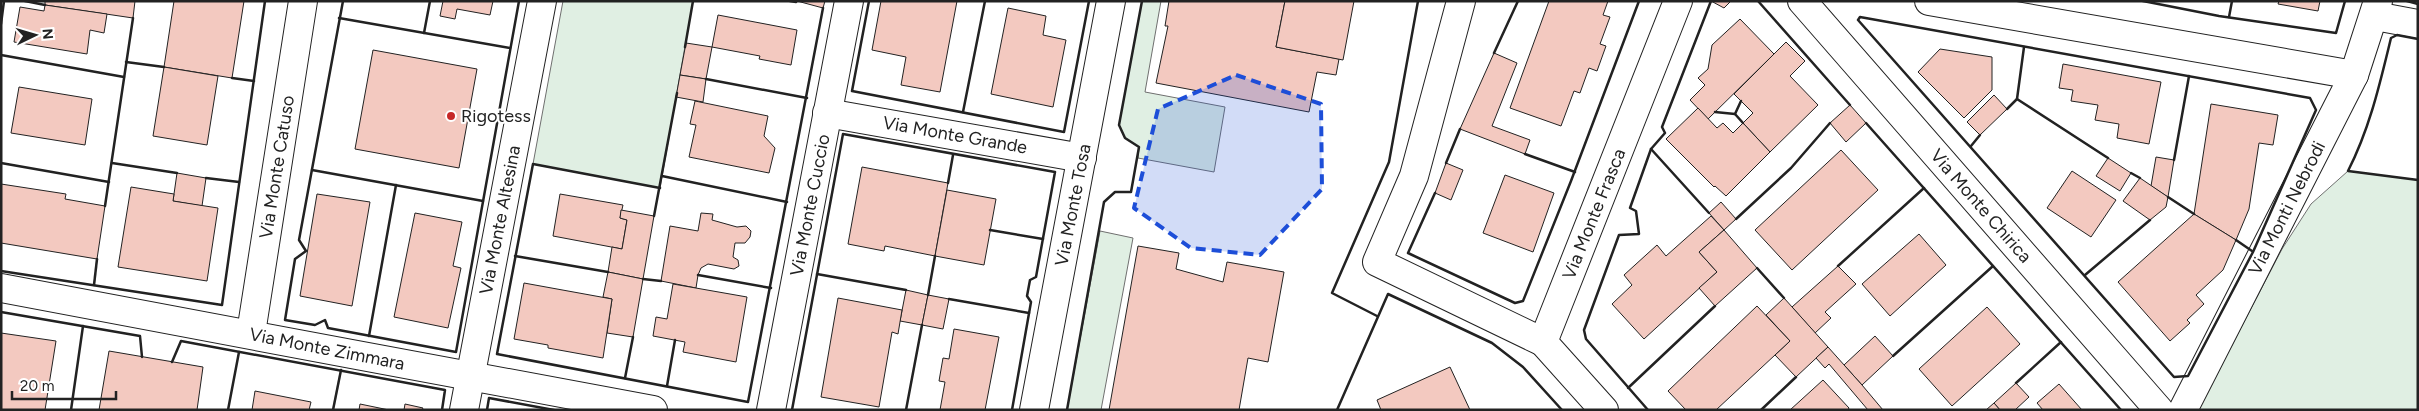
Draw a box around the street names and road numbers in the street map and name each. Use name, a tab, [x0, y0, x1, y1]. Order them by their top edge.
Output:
street label: Via Monte Catuso	[255, 94, 299, 240]
street label: Via Monte Grande	[881, 111, 1029, 159]
street label: Via Monte Cuccio	[785, 132, 835, 278]
street label: Via Monti Nebrodi	[2244, 138, 2330, 278]
street label: Via Monte Tosa	[1050, 142, 1096, 268]
street label: Via Monte Altesina	[475, 144, 525, 296]
street label: Via Monte Frasca	[1558, 145, 1630, 283]
street label: Via Monte Chirica	[1926, 145, 2036, 267]
street label: Via Monte Zimmara	[247, 323, 407, 375]

